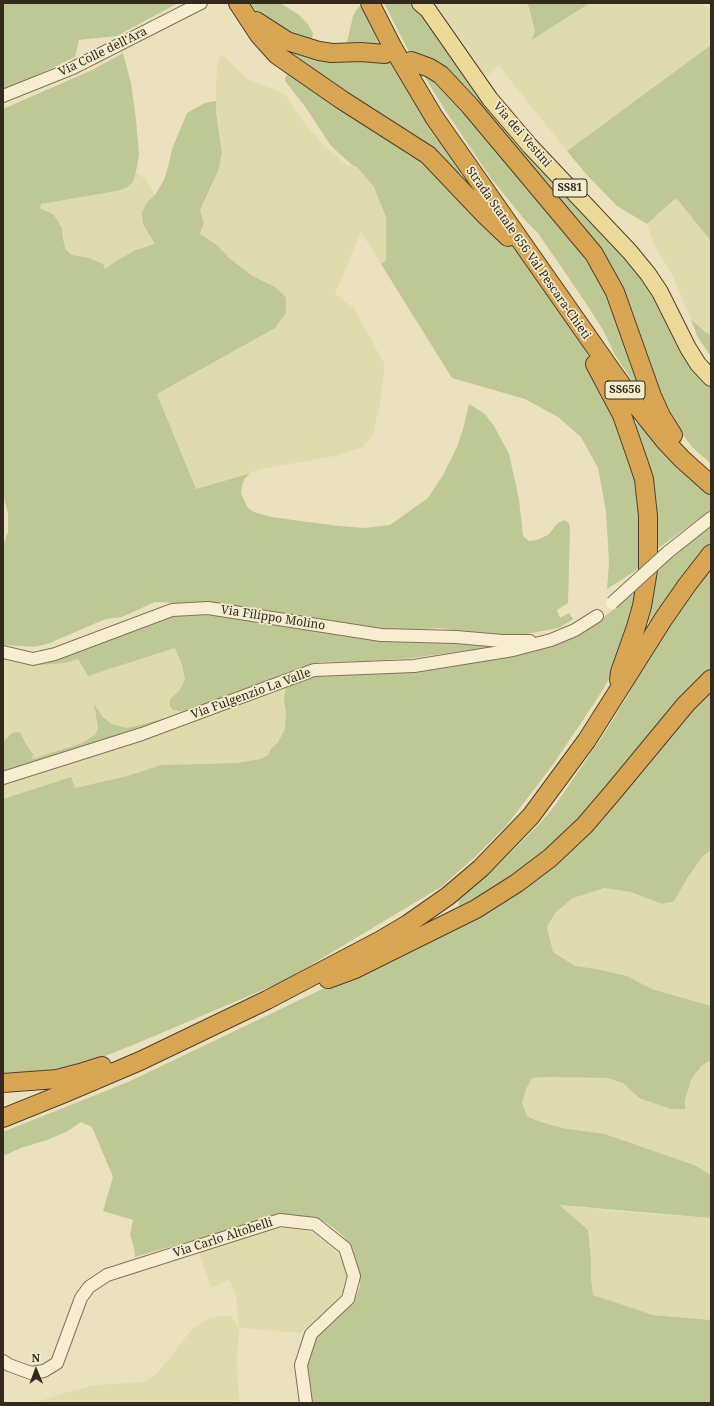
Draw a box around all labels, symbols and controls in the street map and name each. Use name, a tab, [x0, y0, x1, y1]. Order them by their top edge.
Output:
street label: Via Colle dell'Ara	[56, 24, 150, 80]
street label: Via dei Vestini	[490, 100, 554, 170]
street label: Strada Statale 656 Val Pescara-Chieti	[463, 164, 593, 342]
road number: SS81	[553, 179, 587, 197]
road number: SS656	[605, 381, 645, 399]
street label: Via Filippo Molino	[220, 603, 326, 633]
street label: Via Fulgenzio La Valle	[189, 666, 313, 722]
street label: Via Carlo Altobelli	[171, 1215, 275, 1261]
north arrow	[16, 1350, 56, 1390]
text: N	[31, 1350, 40, 1365]

